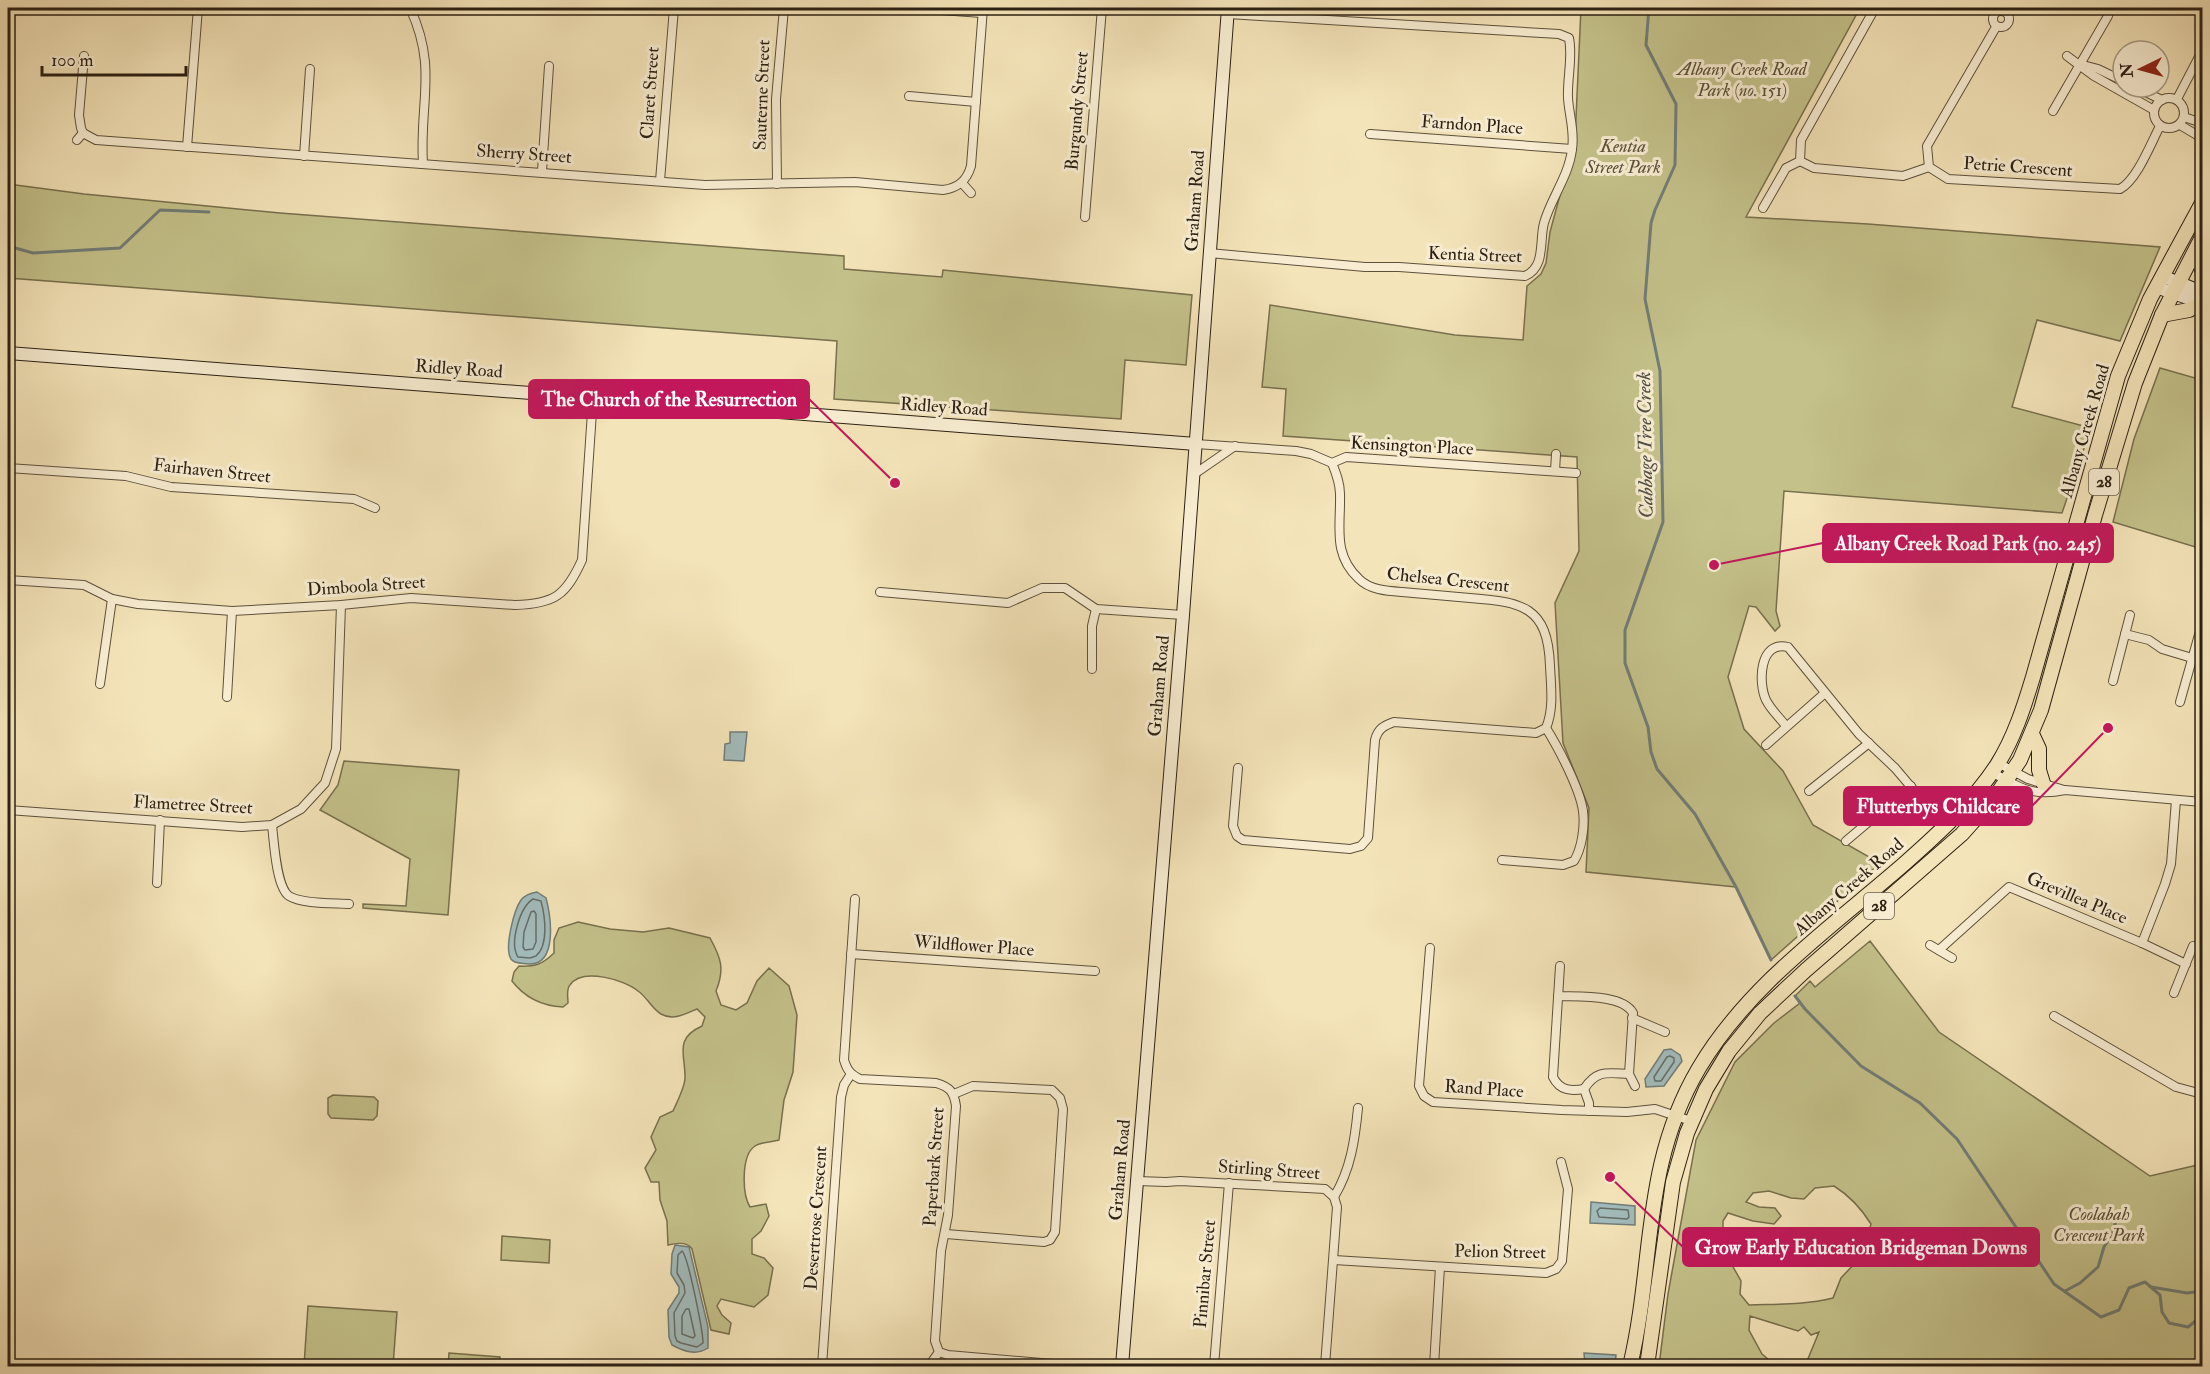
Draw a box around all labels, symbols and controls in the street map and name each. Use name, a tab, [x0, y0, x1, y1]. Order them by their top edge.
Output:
scale bar	[42, 39, 186, 77]
street label: Sauterne Street	[749, 39, 775, 151]
north arrow	[2111, 39, 2171, 99]
street label: Claret Street	[635, 46, 665, 140]
text: 100 m	[51, 49, 94, 72]
street label: Burgundy Street	[1060, 50, 1094, 171]
park label: Albany Creek Road Park (no. 151)	[1675, 58, 1808, 102]
text: N	[2116, 62, 2138, 79]
street label: Farndon Place	[1420, 110, 1524, 140]
park label: Kentia Street Park	[1584, 135, 1661, 179]
street label: Sherry Street	[476, 139, 573, 169]
street label: Graham Road	[1180, 149, 1210, 252]
street label: Petrie Crescent	[1963, 152, 2073, 182]
street label: Kentia Street	[1428, 242, 1523, 268]
street label: Ridley Road	[414, 354, 504, 384]
street label: Albany Creek Road	[2055, 362, 2115, 501]
water label: Cabbage Tree Creek	[1631, 371, 1659, 519]
callout: The Church of the Resurrection	[529, 380, 809, 418]
text: The Church of the Resurrection	[540, 387, 798, 412]
street label: Ridley Road	[899, 392, 989, 422]
street label: Kensington Place	[1350, 431, 1475, 461]
street label: Fairhaven Street	[152, 453, 272, 489]
road number: 28	[2089, 469, 2119, 495]
callout: Albany Creek Road Park (no. 245)	[1823, 524, 2113, 562]
text: Albany Creek Road Park (no. 245)	[1834, 531, 2101, 557]
street label: Chelsea Crescent	[1386, 562, 1510, 598]
street label: Dimboola Street	[306, 570, 426, 602]
street label: Graham Road	[1143, 634, 1175, 738]
callout: Flutterbys Childcare	[1844, 787, 2032, 825]
street label: Flametree Street	[133, 790, 253, 820]
text: Flutterbys Childcare	[1856, 794, 2020, 820]
street label: Albany Creek Road	[1789, 833, 1909, 942]
street label: Grevillea Place	[2023, 867, 2131, 930]
road number: 28	[1864, 893, 1894, 919]
street label: Wildflower Place	[912, 930, 1035, 962]
street label: Rand Place	[1444, 1075, 1525, 1103]
street label: Paperbark Street	[918, 1106, 950, 1227]
street label: Graham Road	[1104, 1118, 1136, 1222]
street label: Desertrose Crescent	[799, 1145, 833, 1291]
street label: Stirling Street	[1217, 1155, 1321, 1185]
park label: Coolabah Crescent Park	[2053, 1203, 2145, 1247]
street label: Pinnibar Street	[1189, 1219, 1221, 1329]
callout: Grow Early Education Bridgeman Downs	[1683, 1228, 2039, 1266]
text: Grow Early Education Bridgeman Downs	[1695, 1235, 2027, 1261]
street label: Pelion Street	[1454, 1240, 1546, 1264]

